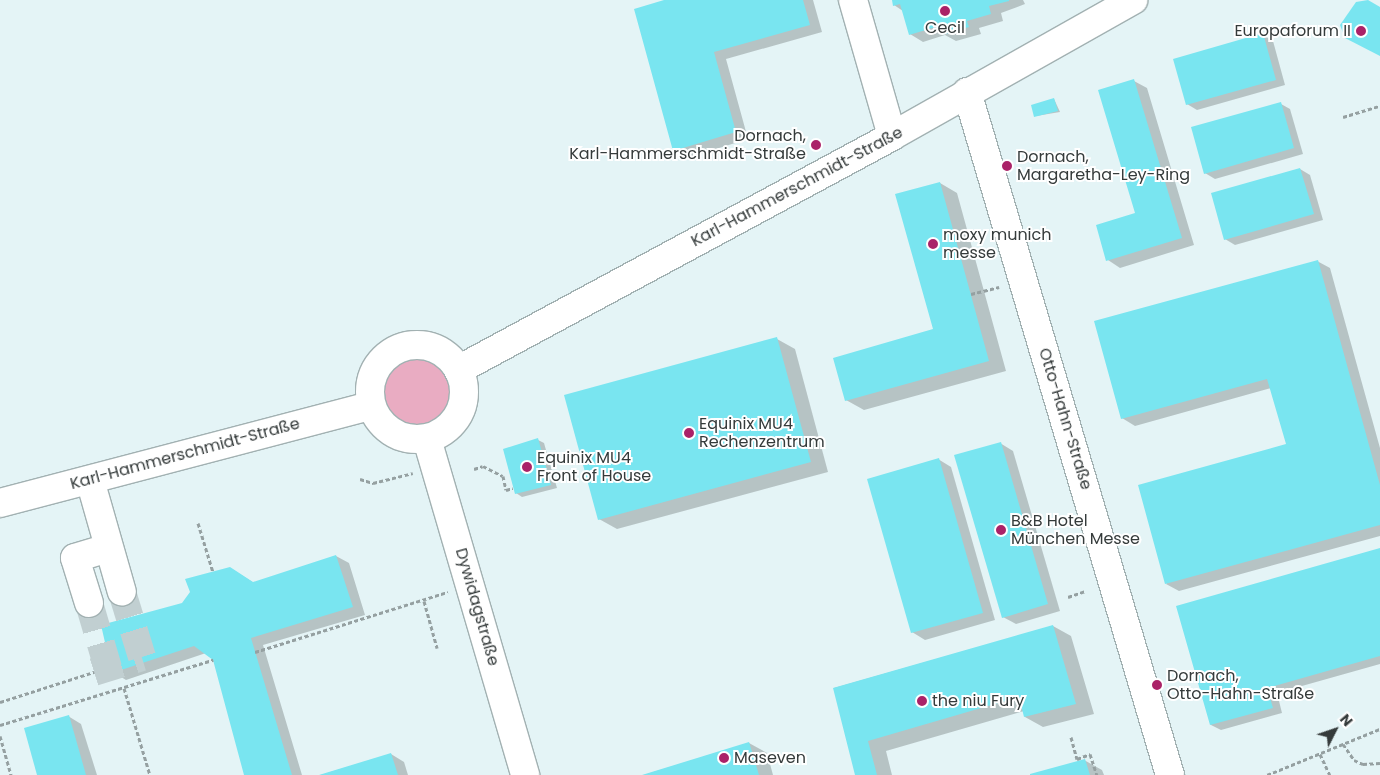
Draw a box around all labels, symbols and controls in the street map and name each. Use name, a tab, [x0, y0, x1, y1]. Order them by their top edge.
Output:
marker: Cecil	[939, 5, 951, 17]
place label: Cecil	[925, 18, 965, 38]
place label: Europaforum II	[1234, 21, 1351, 41]
marker: Europaforum II	[1355, 25, 1367, 37]
street label: Karl-Hammerschmidt-Straße	[688, 123, 906, 251]
place label: Dornach, Karl-Hammerschmidt-Straße	[569, 126, 806, 164]
marker: Dornach, Karl-Hammerschmidt-Straße	[810, 139, 822, 151]
place label: Dornach, Margaretha-Ley-Ring	[1017, 147, 1190, 185]
marker: Dornach, Margaretha-Ley-Ring	[1001, 160, 1013, 172]
place label: moxy munich messe	[943, 225, 1052, 263]
marker: moxy munich messe	[927, 238, 939, 250]
street label: Otto-Hahn-Straße	[1034, 346, 1096, 492]
street label: Karl-Hammerschmidt-Straße	[68, 414, 302, 494]
place label: Equinix MU4 Rechenzentrum	[699, 414, 825, 452]
marker: Equinix MU4 Rechenzentrum	[683, 427, 695, 439]
place label: Equinix MU4 Front of House	[537, 448, 651, 486]
marker: Equinix MU4 Front of House	[521, 461, 533, 473]
place label: B&B Hotel München Messe	[1011, 511, 1140, 549]
marker: B&B Hotel München Messe	[995, 524, 1007, 536]
street label: Dywidagstraße	[451, 546, 503, 668]
place label: Dornach, Otto-Hahn-Straße	[1167, 666, 1314, 704]
marker: Dornach, Otto-Hahn-Straße	[1151, 679, 1163, 691]
place label: the niu Fury	[932, 691, 1024, 711]
marker: the niu Fury	[916, 695, 928, 707]
north arrow	[1310, 705, 1360, 755]
text: N	[1335, 710, 1357, 731]
place label: Maseven	[734, 748, 806, 768]
marker: Maseven	[718, 752, 730, 764]

